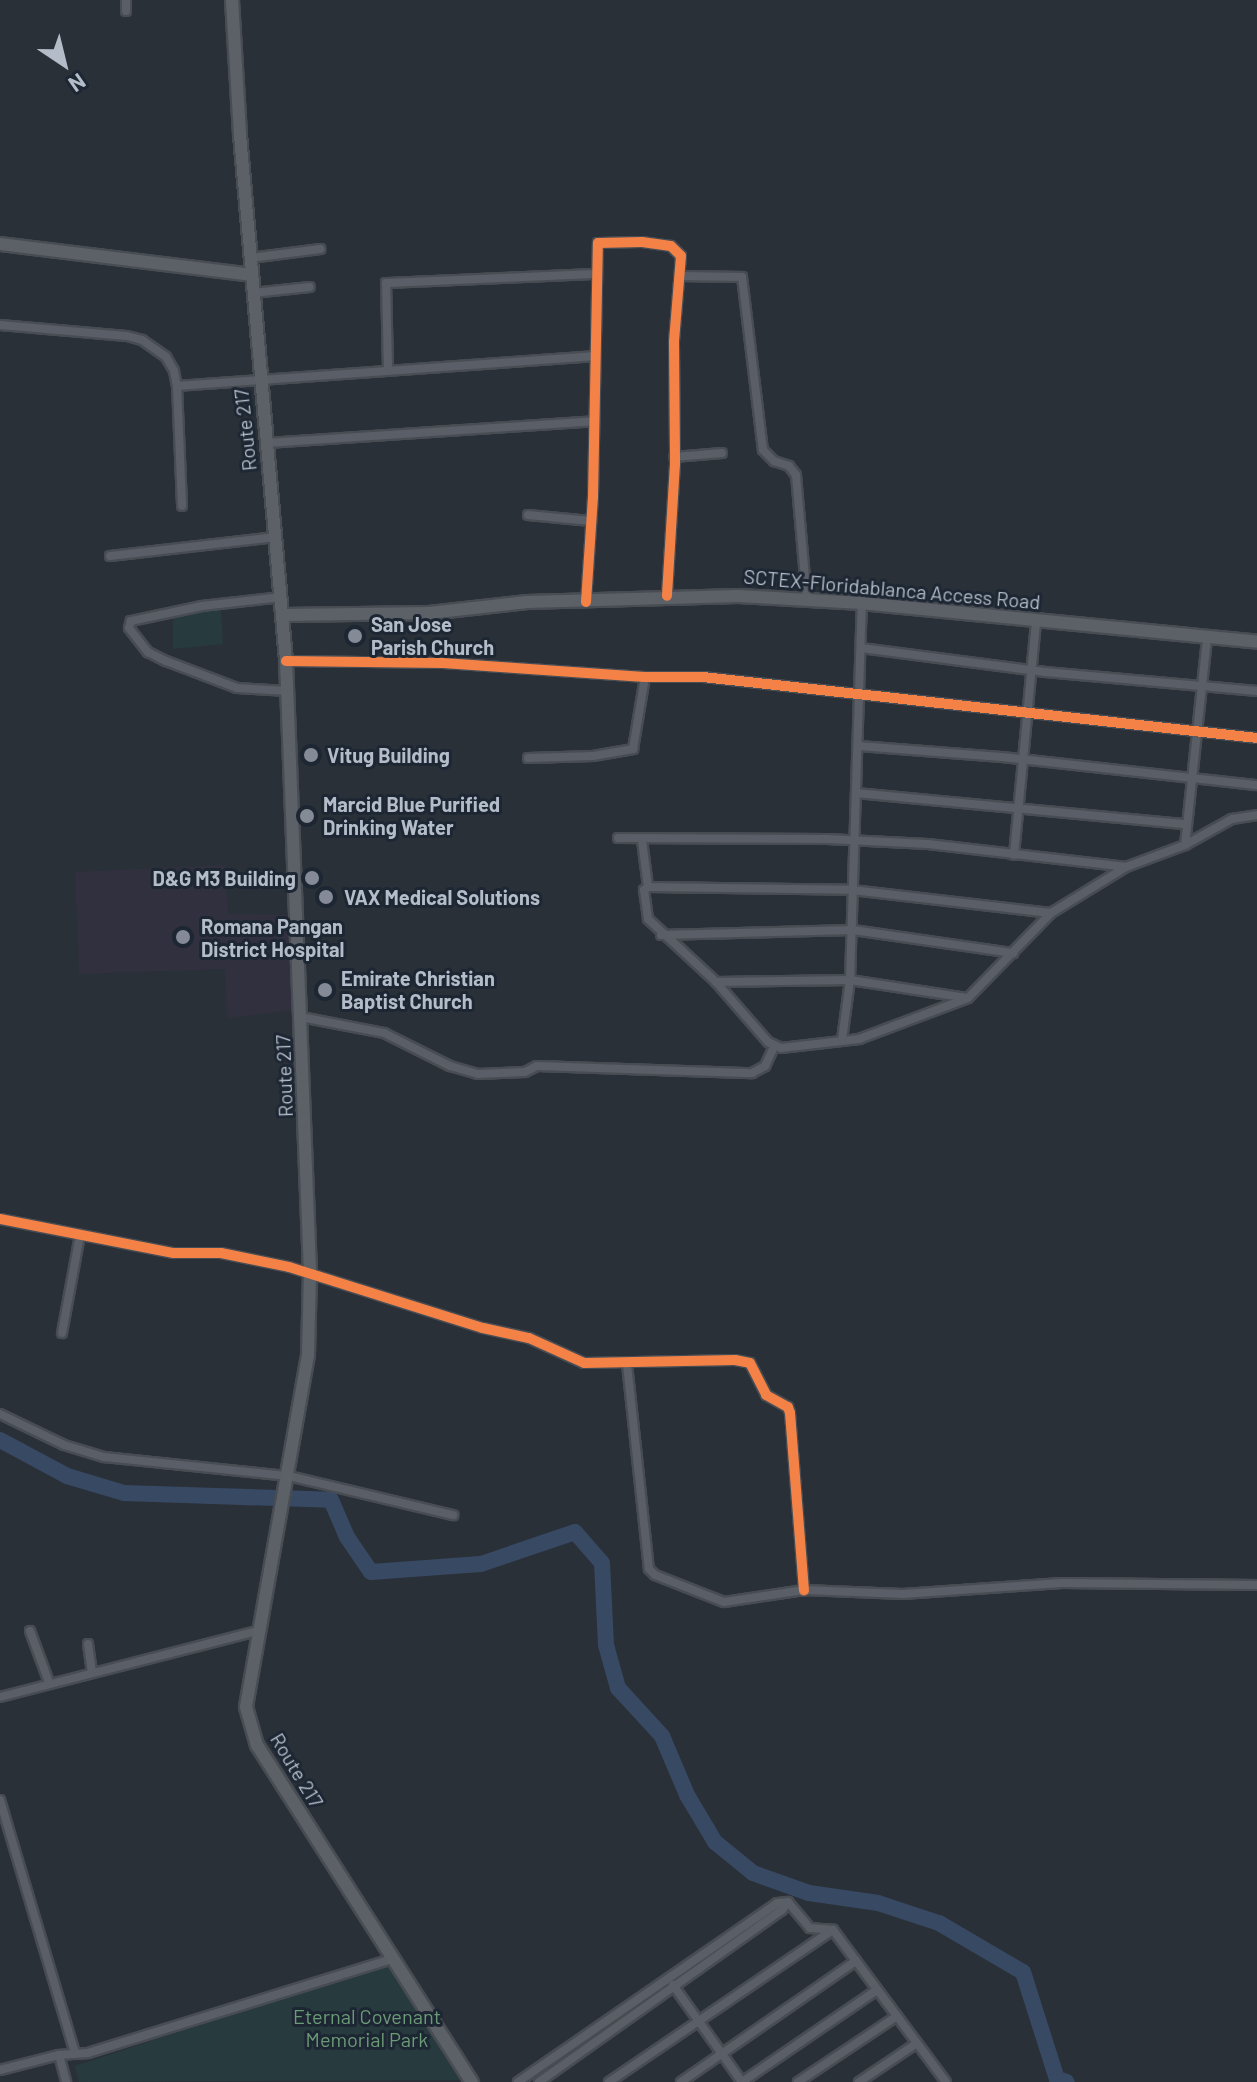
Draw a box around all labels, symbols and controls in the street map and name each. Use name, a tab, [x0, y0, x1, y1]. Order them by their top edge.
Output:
north arrow	[24, 24, 104, 104]
text: N	[64, 69, 91, 99]
street label: Route 217	[229, 388, 261, 472]
street label: SCTEX-Floridablanca Access Road	[743, 564, 1041, 614]
place label: San Jose Parish Church	[371, 612, 494, 659]
marker: San Jose Parish Church	[346, 627, 364, 645]
place label: Vitug Building	[327, 743, 450, 767]
marker: Vitug Building	[302, 746, 320, 764]
place label: Marcid Blue Purified Drinking Water	[323, 792, 500, 839]
marker: Marcid Blue Purified Drinking Water	[298, 807, 316, 825]
place label: D&G M3 Building	[153, 866, 296, 890]
marker: D&G M3 Building	[303, 869, 321, 887]
place label: VAX Medical Solutions	[344, 885, 540, 909]
marker: VAX Medical Solutions	[315, 886, 337, 908]
place label: Romana Pangan District Hospital	[201, 914, 344, 961]
marker: Romana Pangan District Hospital	[172, 926, 194, 948]
place label: Emirate Christian Baptist Church	[341, 966, 495, 1013]
marker: Emirate Christian Baptist Church	[316, 981, 334, 999]
street label: Route 217	[271, 1034, 297, 1118]
street label: Route 217	[266, 1729, 328, 1811]
park label: Eternal Covenant Memorial Park	[293, 2004, 441, 2051]

